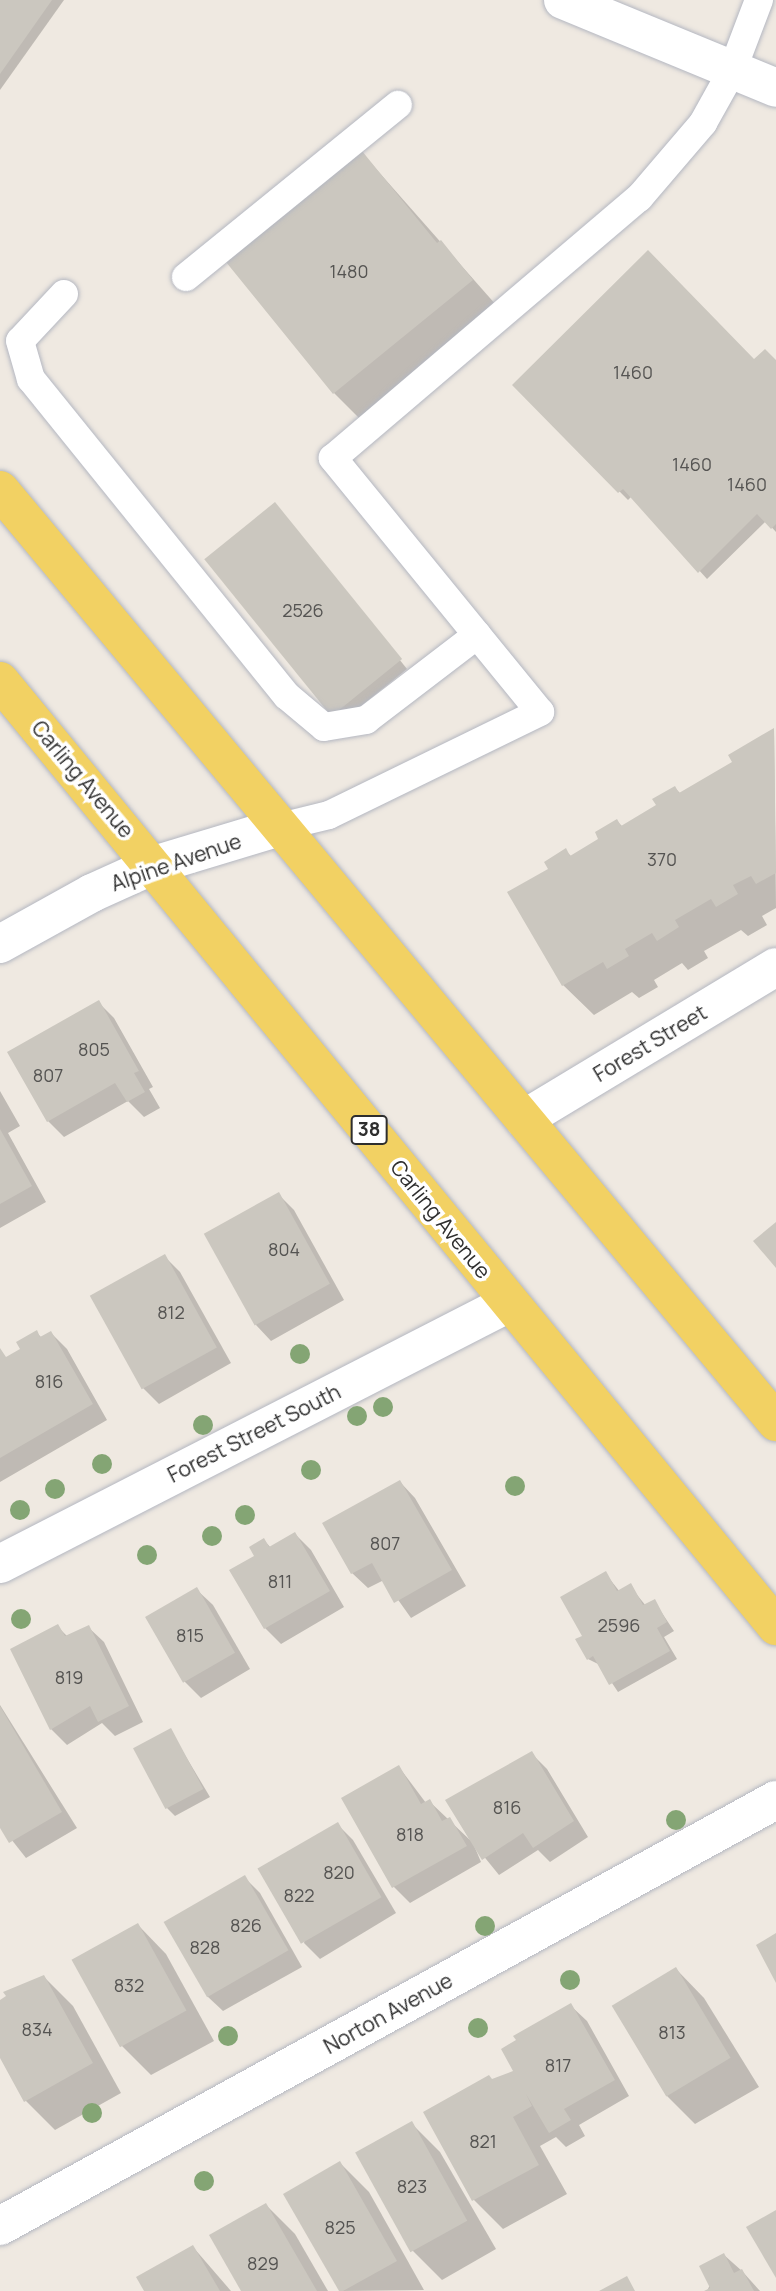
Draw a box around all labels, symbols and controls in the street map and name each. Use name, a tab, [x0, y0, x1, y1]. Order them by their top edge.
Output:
house number: 1480	[329, 260, 369, 282]
house number: 1460	[613, 361, 653, 383]
house number: 1460	[672, 453, 712, 475]
house number: 1460	[727, 473, 767, 495]
house number: 2526	[282, 599, 324, 621]
street label: Carling Avenue	[27, 715, 139, 843]
street label: Alpine Avenue	[107, 828, 245, 896]
house number: 370	[647, 848, 677, 870]
street label: Forest Street	[589, 999, 711, 1087]
house number: 805	[78, 1038, 110, 1060]
house number: 807	[33, 1064, 63, 1086]
road number: 38	[350, 1114, 388, 1146]
street label: Carling Avenue	[386, 1155, 496, 1283]
house number: 804	[268, 1238, 300, 1260]
house number: 812	[157, 1301, 185, 1323]
house number: 816	[35, 1370, 63, 1392]
street label: Forest Street South	[163, 1379, 345, 1487]
house number: 807	[370, 1532, 400, 1554]
house number: 811	[268, 1570, 292, 1592]
house number: 2596	[598, 1614, 640, 1636]
house number: 815	[176, 1624, 204, 1646]
house number: 819	[55, 1666, 83, 1688]
house number: 816	[493, 1796, 521, 1818]
house number: 818	[396, 1823, 424, 1845]
house number: 820	[323, 1861, 355, 1883]
house number: 822	[284, 1884, 314, 1906]
house number: 826	[230, 1914, 262, 1936]
house number: 828	[189, 1936, 221, 1958]
street label: Norton Avenue	[319, 1967, 457, 2059]
house number: 832	[114, 1974, 144, 1996]
house number: 834	[21, 2018, 53, 2040]
house number: 813	[658, 2021, 686, 2043]
house number: 817	[545, 2054, 571, 2076]
house number: 821	[469, 2130, 497, 2152]
house number: 823	[397, 2175, 427, 2197]
house number: 825	[324, 2216, 356, 2238]
house number: 829	[247, 2252, 279, 2274]

